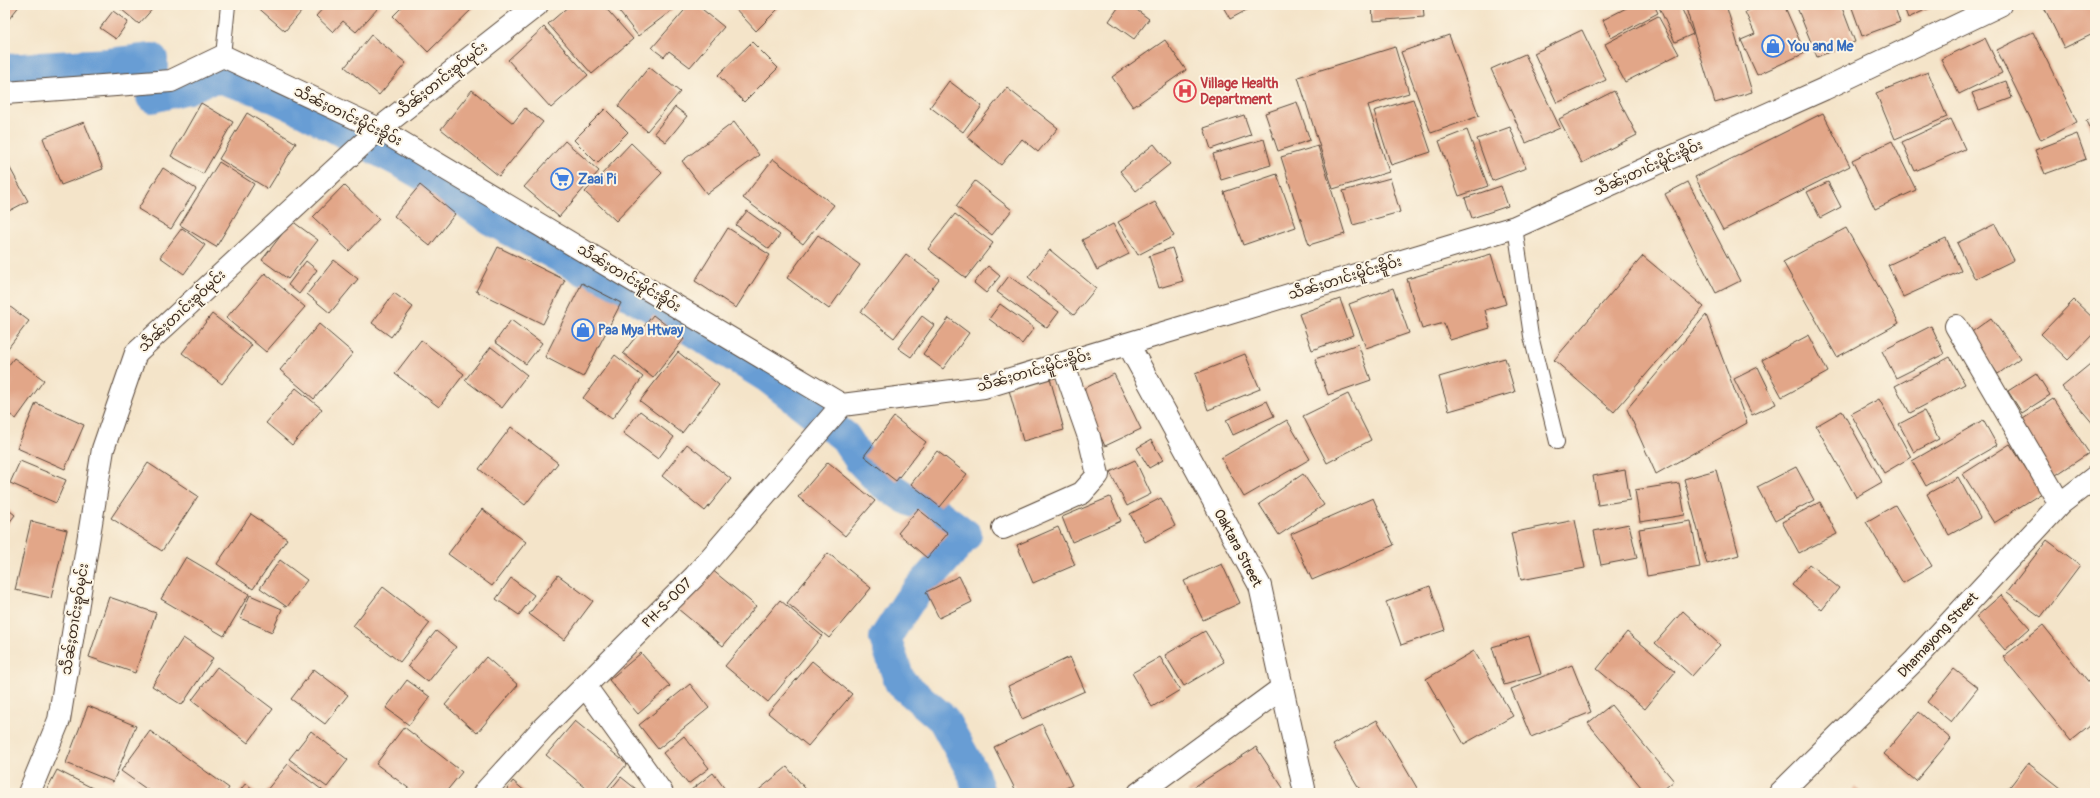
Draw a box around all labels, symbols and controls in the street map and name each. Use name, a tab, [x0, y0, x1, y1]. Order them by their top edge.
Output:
shop icon: You and Me	[1760, 33, 1786, 59]
street label: သဵၼ်ႈတၢင်းၶူဝ်မုင်း	[390, 37, 493, 124]
place label: You and Me	[1787, 38, 1854, 55]
place label: Village Health Department	[1200, 75, 1279, 108]
hospital icon: Village Health Department	[1172, 78, 1198, 104]
street label: သဵၼ်ႈတၢင်းမိူင်းၶိူဝ်း	[290, 81, 406, 152]
street label: သဵၼ်ႈတၢင်းမိူင်းၶိူဝ်း	[1590, 134, 1707, 202]
supermarket icon: Zaai Pi	[549, 166, 575, 192]
place label: Zaai Pi	[578, 171, 617, 188]
street label: သဵၼ်ႈတၢင်းမိူင်းၶိူဝ်း	[573, 239, 685, 318]
street label: သဵၼ်ႈတၢင်းမိူင်းၶိူဝ်း	[1286, 251, 1405, 306]
street label: သဵၼ်ႈတၢင်းၶူဝ်မုင်း	[133, 265, 231, 358]
shop icon: Paa Mya Htway	[570, 317, 596, 343]
place label: Paa Mya Htway	[598, 322, 683, 339]
street label: သဵၼ်ႈတၢင်းမိူင်းၶိူဝ်း	[974, 345, 1094, 398]
street label: Oaktara Street	[1210, 506, 1266, 590]
street label: သဵၼ်ႈတၢင်းၶူဝ်မုင်း	[56, 562, 95, 677]
street label: PH-S-007	[639, 574, 696, 631]
street label: Dhamayong Street	[1894, 589, 1982, 681]

